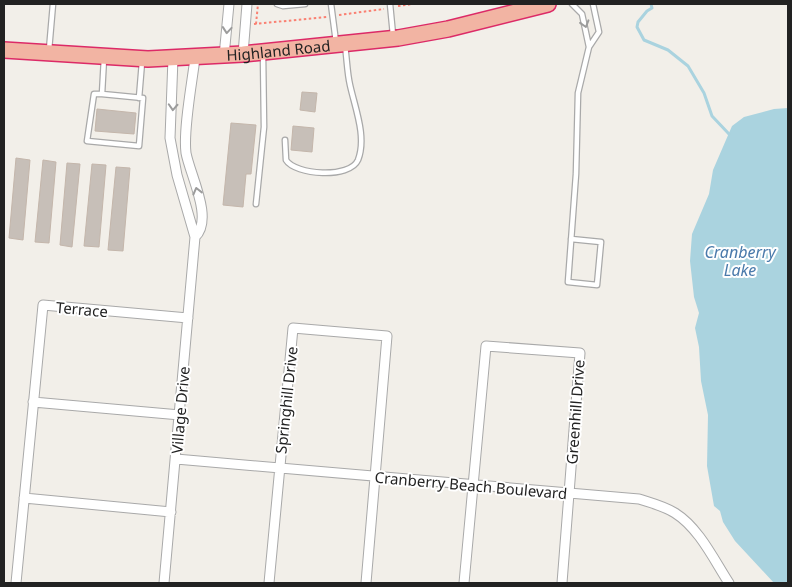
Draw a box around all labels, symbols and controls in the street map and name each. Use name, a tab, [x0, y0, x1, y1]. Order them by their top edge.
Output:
one-way arrow	[579, 19, 589, 27]
one-way arrow	[221, 26, 232, 34]
street label: Highland Road	[226, 35, 331, 65]
one-way arrow	[167, 103, 178, 111]
one-way arrow	[192, 187, 203, 196]
water label: Cranberry Lake	[704, 241, 777, 281]
street label: Terrace	[55, 297, 109, 321]
street label: Springhill Drive	[270, 345, 302, 455]
street label: Greenhill Drive	[561, 359, 589, 465]
street label: Village Drive	[166, 365, 194, 455]
street label: Cranberry Beach Boulevard	[374, 467, 568, 503]

